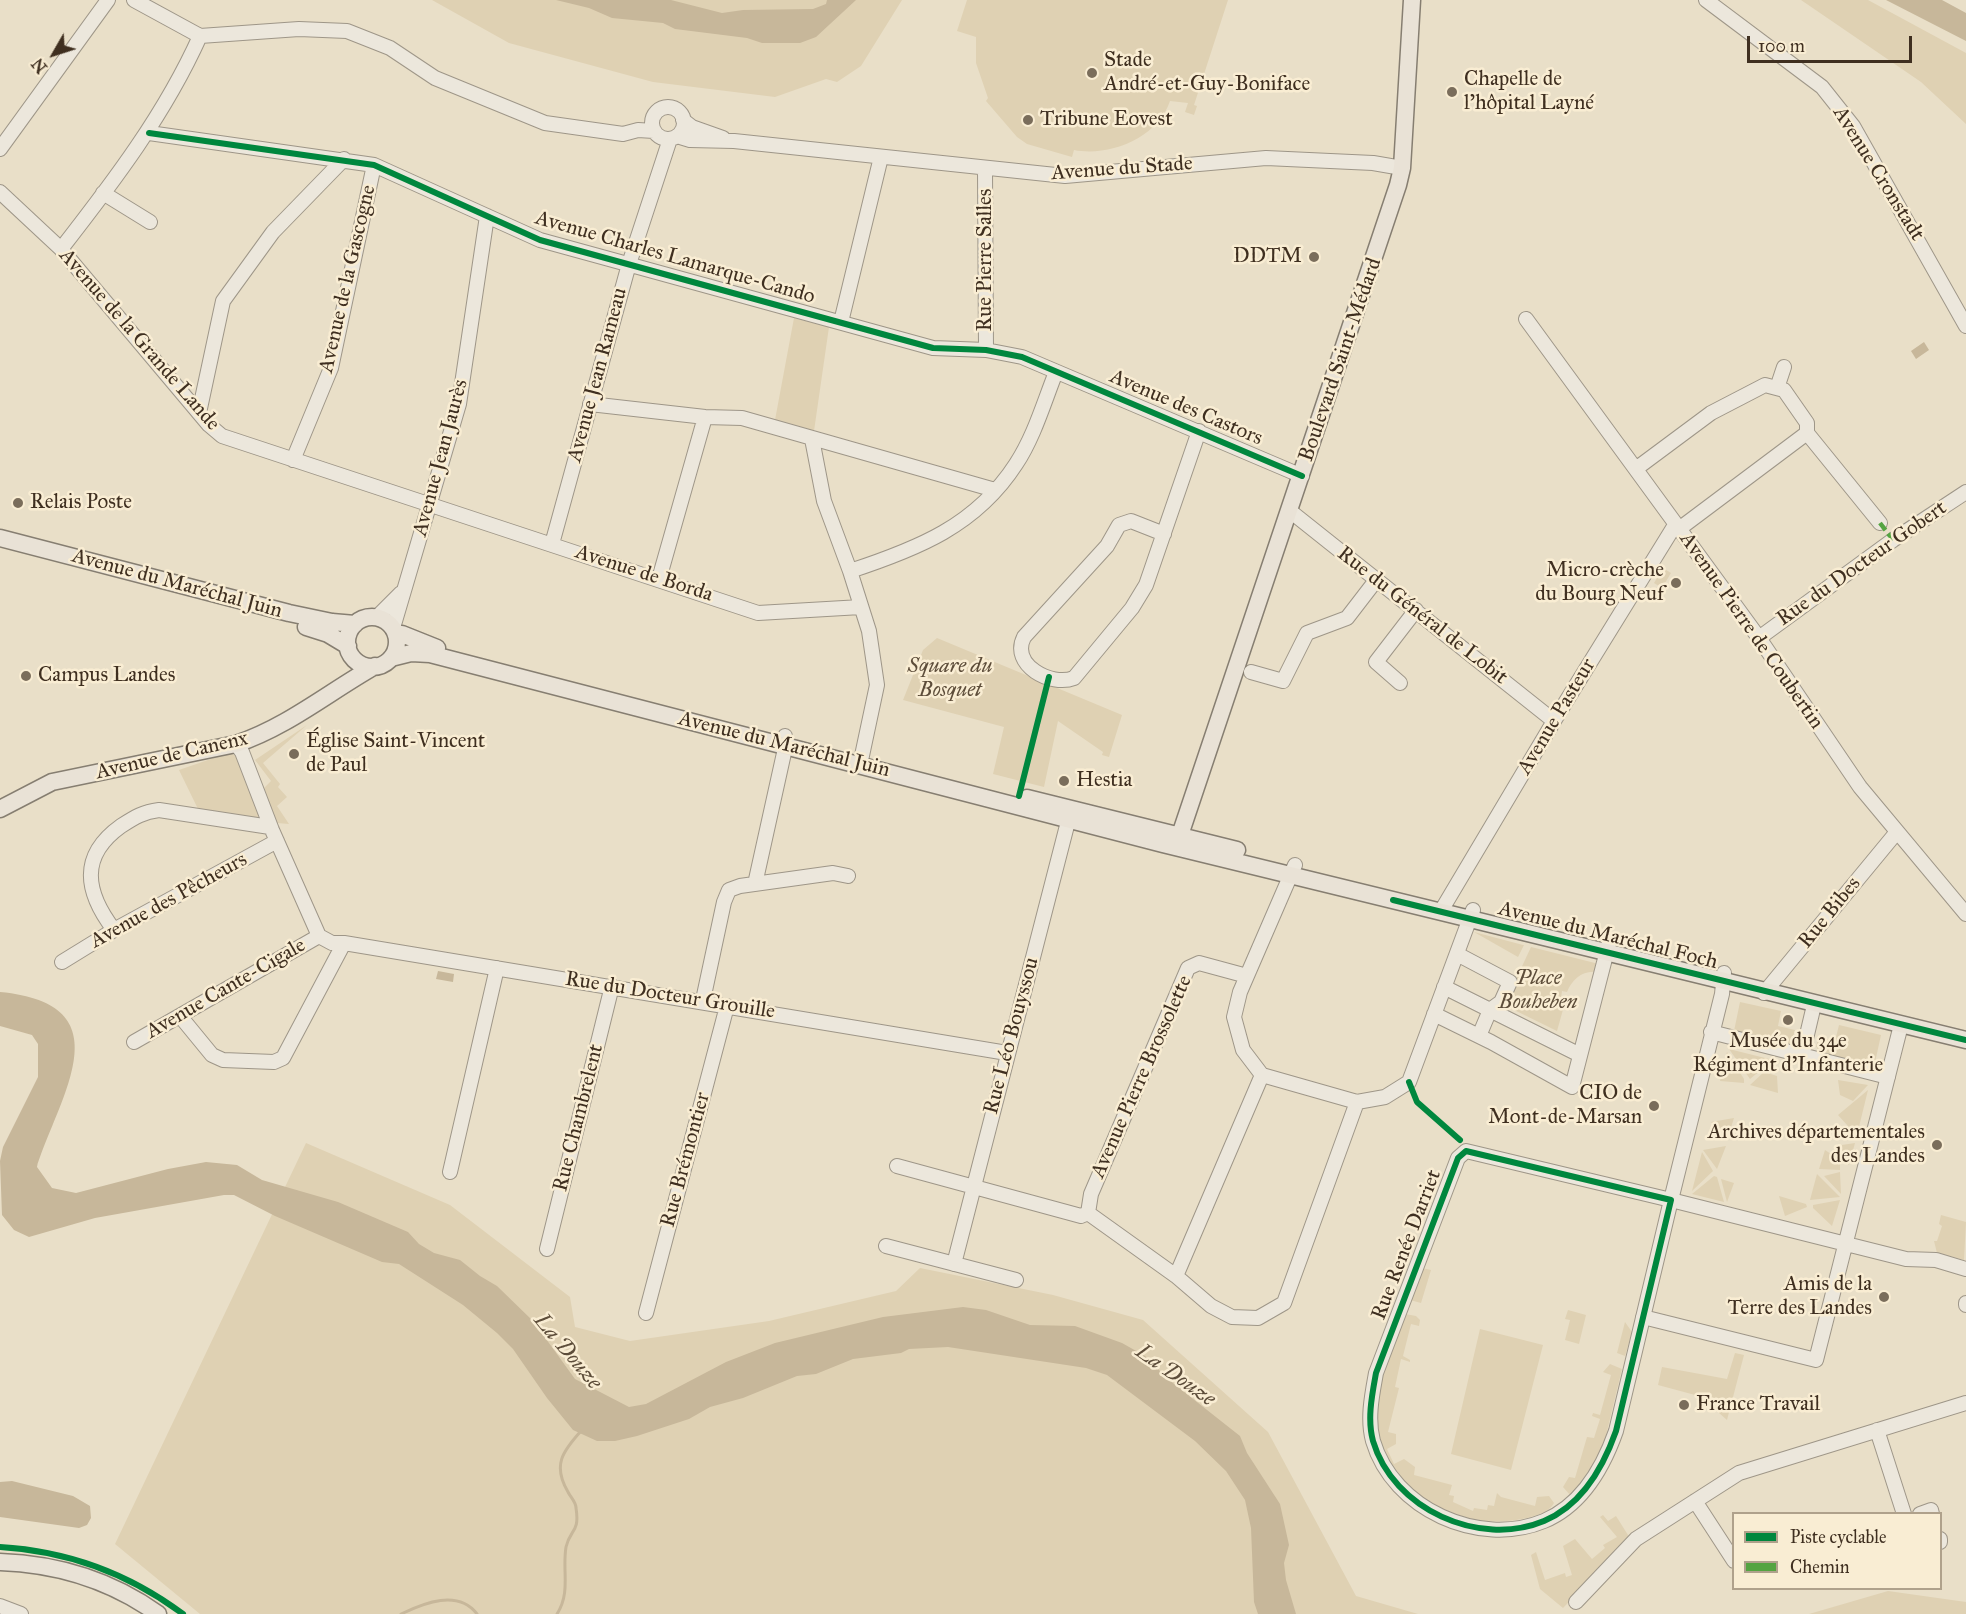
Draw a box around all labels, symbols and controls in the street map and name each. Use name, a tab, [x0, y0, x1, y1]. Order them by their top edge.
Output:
north arrow	[24, 24, 84, 84]
scale bar	[1750, 24, 1915, 62]
text: 100 m	[1758, 35, 1805, 57]
place label: Stade André-et-Guy-Boniface	[1104, 48, 1310, 98]
text: N	[28, 54, 51, 77]
marker: Stade André-et-Guy-Boniface	[1085, 66, 1099, 80]
place label: Chapelle de l'hôpital Layné	[1464, 67, 1594, 117]
marker: Chapelle de l'hôpital Layné	[1445, 85, 1459, 99]
street label: Avenue Cronstadt	[1827, 102, 1929, 246]
place label: Tribune Eovest	[1040, 107, 1173, 133]
marker: Tribune Eovest	[1021, 113, 1035, 127]
street label: Avenue du Stade	[1051, 151, 1193, 187]
street label: Avenue de la Gascogne	[314, 183, 382, 375]
street label: Rue Pierre Salles	[973, 188, 999, 332]
street label: Avenue Charles Lamarque-Cando	[532, 206, 818, 310]
street label: Avenue de la Grande Lande	[53, 244, 225, 436]
place label: DDTM	[1233, 244, 1302, 270]
marker: DDTM	[1307, 250, 1321, 264]
street label: Boulevard Saint-Médard	[1294, 255, 1388, 465]
street label: Avenue Jean Rameau	[563, 285, 633, 465]
street label: Avenue des Castors	[1106, 364, 1266, 452]
street label: Avenue Jean Jaurès	[408, 377, 474, 539]
place label: Relais Poste	[30, 490, 132, 516]
marker: Relais Poste	[11, 496, 25, 510]
street label: Rue du Docteur Gobert	[1772, 496, 1952, 632]
street label: Avenue Pierre de Coubertin	[1673, 528, 1829, 734]
street label: Avenue de Borda	[572, 540, 716, 608]
street label: Rue du Général de Lobit	[1332, 542, 1512, 690]
street label: Avenue du Maréchal Juin	[69, 544, 285, 624]
place label: Micro-crèche du Bourg Neuf	[1535, 558, 1664, 608]
marker: Micro-crèche du Bourg Neuf	[1669, 576, 1683, 590]
park label: Square du Bosquet	[907, 654, 993, 704]
street label: Avenue Pasteur	[1512, 654, 1602, 780]
place label: Campus Landes	[38, 663, 175, 689]
marker: Campus Landes	[19, 669, 33, 683]
street label: Avenue du Maréchal Juin	[676, 707, 892, 783]
street label: Avenue de Canenx	[93, 726, 251, 786]
place label: Église Saint-Vincent de Paul	[306, 729, 485, 779]
marker: Église Saint-Vincent de Paul	[287, 747, 301, 761]
place label: Hestia	[1076, 768, 1132, 794]
marker: Hestia	[1057, 774, 1071, 788]
street label: Avenue des Pêcheurs	[86, 847, 252, 955]
street label: Rue Bibes	[1793, 872, 1867, 954]
street label: Avenue du Maréchal Foch	[1496, 897, 1720, 975]
street label: Avenue Cante-Cigale	[142, 933, 310, 1045]
street label: Rue Léo Bouyssou	[979, 955, 1045, 1117]
park label: Place Bouheben	[1499, 966, 1577, 1016]
street label: Rue du Docteur Grouille	[563, 967, 777, 1025]
street label: Avenue Pierre Brossolette	[1086, 972, 1198, 1182]
marker: Musée du 34e Régiment d'Infanterie	[1781, 1013, 1795, 1027]
place label: Musée du 34e Régiment d'Infanterie	[1693, 1029, 1883, 1079]
street label: Rue Chambrelent	[548, 1042, 610, 1194]
place label: CIO de Mont-de-Marsan	[1488, 1081, 1642, 1131]
street label: Rue Brémontier	[656, 1090, 716, 1230]
marker: CIO de Mont-de-Marsan	[1647, 1099, 1661, 1113]
place label: Archives départementales des Landes	[1708, 1120, 1925, 1170]
marker: Archives départementales des Landes	[1930, 1138, 1944, 1152]
street label: Rue Renée Darriet	[1367, 1166, 1447, 1324]
place label: Amis de la Terre des Landes	[1728, 1272, 1872, 1322]
marker: Amis de la Terre des Landes	[1877, 1290, 1891, 1304]
water label: La Douze	[528, 1309, 606, 1395]
water label: La Douze	[1130, 1339, 1220, 1413]
place label: France Travail	[1696, 1392, 1820, 1418]
marker: France Travail	[1677, 1398, 1691, 1412]
legend	[1732, 1512, 1942, 1590]
text: Piste cyclable	[1790, 1526, 1887, 1548]
text: Chemin	[1790, 1556, 1850, 1578]

